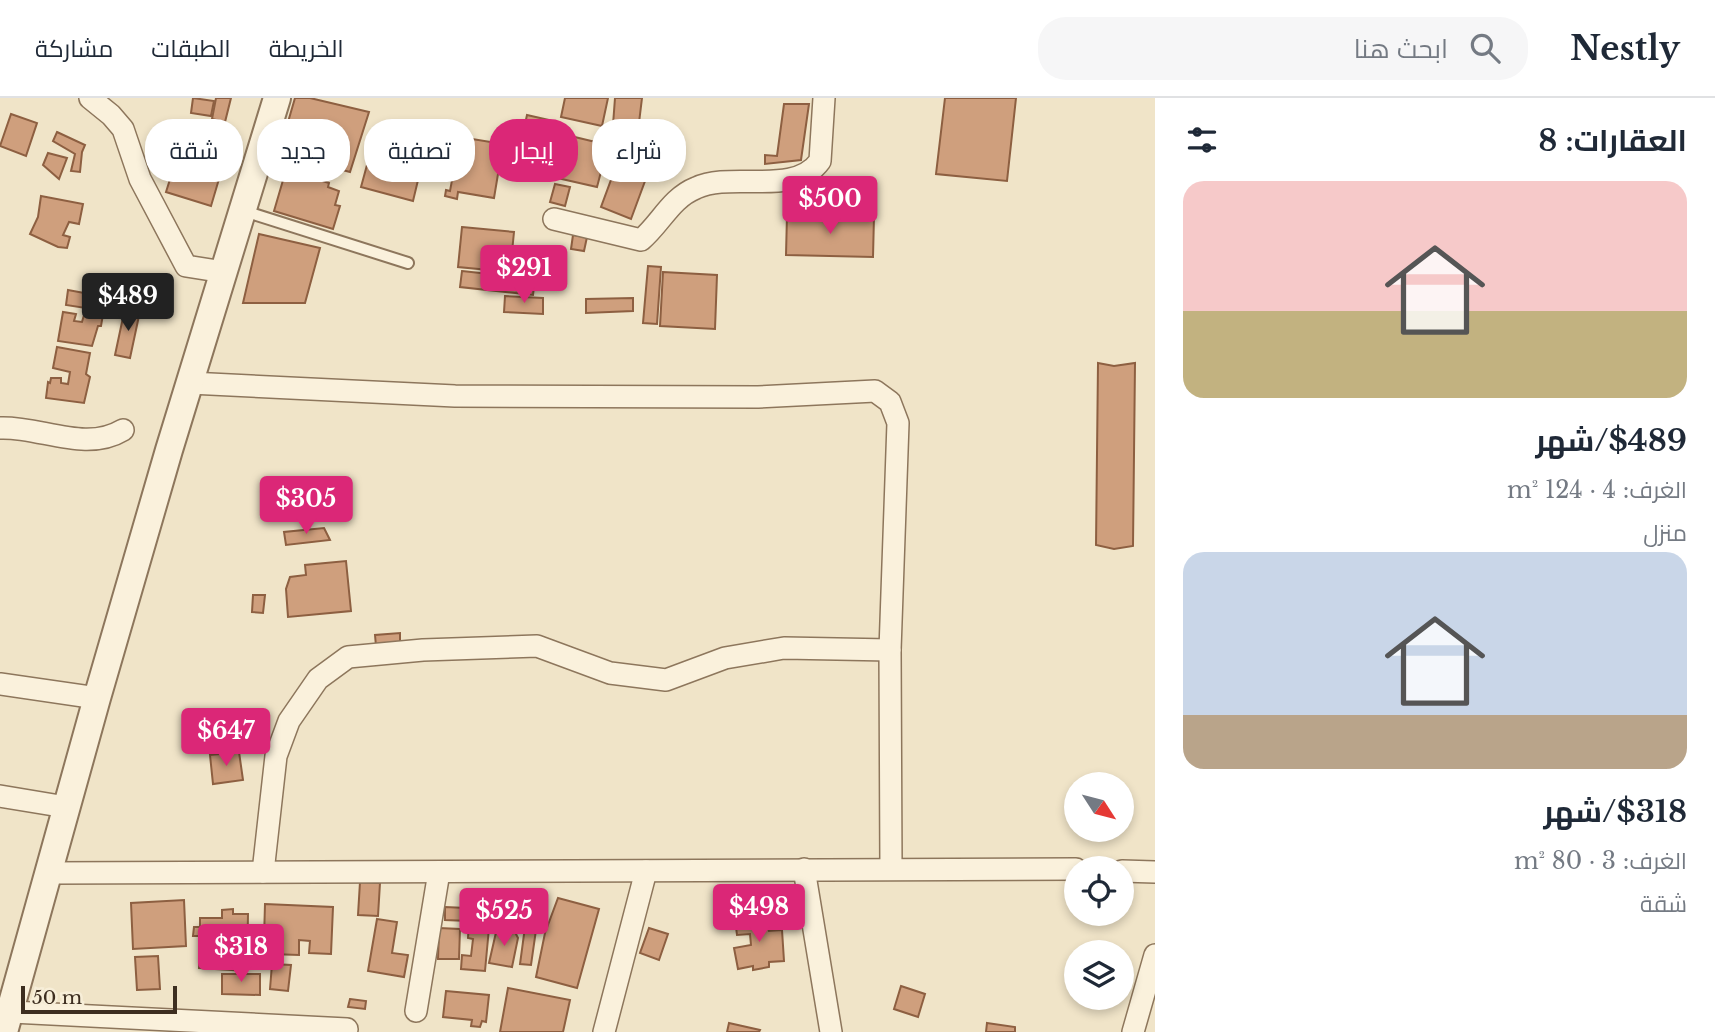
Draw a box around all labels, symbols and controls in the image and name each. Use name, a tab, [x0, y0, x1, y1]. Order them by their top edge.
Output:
search box	[1038, 17, 1528, 80]
text: Nestly	[1570, 28, 1680, 69]
icon: search	[1466, 29, 1504, 67]
text: ابحث هنا	[1354, 33, 1448, 65]
text: مشاركة	[35, 34, 113, 63]
text: الطبقات	[151, 34, 231, 63]
text: الخريطة	[269, 34, 344, 63]
chip: شقة	[145, 119, 243, 182]
chip: جديد	[257, 119, 350, 182]
chip: تصفية	[364, 119, 475, 182]
chip: إيجار	[489, 119, 578, 182]
chip: شراء	[592, 119, 686, 182]
icon: filters	[1183, 121, 1221, 159]
text: العقارات: 8	[1538, 122, 1687, 159]
pin: $500	[789, 176, 871, 236]
text: $500	[798, 185, 862, 213]
icon: home	[1372, 227, 1498, 353]
pin: $291	[483, 246, 565, 305]
text: $291	[496, 254, 552, 282]
pin: $489	[87, 274, 169, 333]
text: $489	[98, 282, 158, 310]
text: $489/شهر	[1535, 422, 1687, 459]
pin: $305	[265, 476, 347, 536]
text: الغرف: 4 · 124 m²	[1507, 476, 1687, 504]
text: $305	[276, 485, 336, 513]
text: منزل	[1643, 519, 1687, 547]
icon: home	[1372, 598, 1498, 724]
pin: $647	[185, 708, 267, 768]
text: $647	[197, 717, 255, 745]
north arrow	[1064, 772, 1134, 842]
map controls	[1064, 772, 1134, 1010]
text: $318/شهر	[1543, 793, 1687, 830]
text: الغرف: 3 · 80 m²	[1514, 847, 1687, 875]
button: locate	[1064, 856, 1134, 926]
pin: $498	[718, 884, 800, 944]
pin: $525	[463, 888, 545, 948]
text: شقة	[1640, 890, 1687, 918]
text: $498	[729, 893, 789, 921]
text: $525	[475, 897, 533, 925]
pin: $318	[200, 924, 282, 984]
text: $318	[214, 933, 268, 961]
button: layers	[1064, 940, 1134, 1010]
scale bar	[21, 983, 177, 1015]
text: 50 m	[32, 986, 82, 1009]

